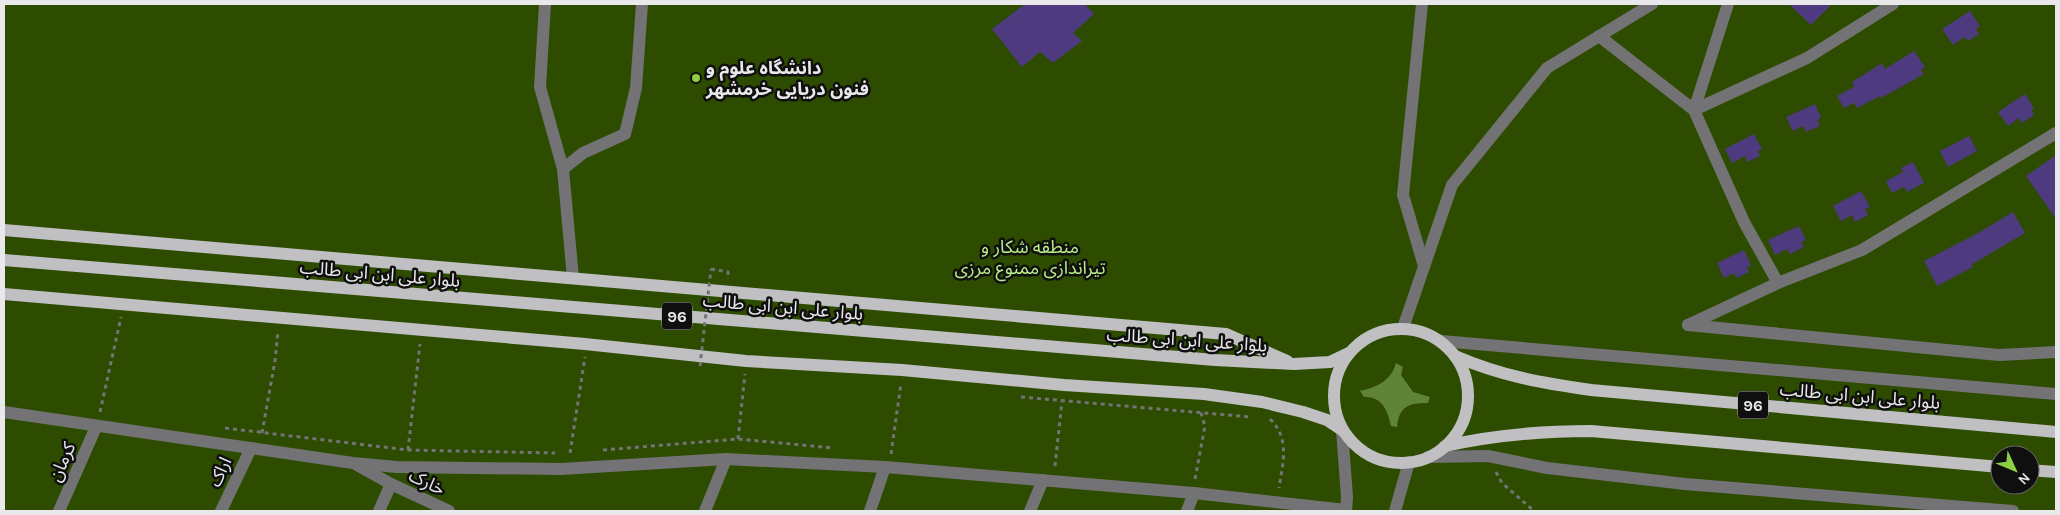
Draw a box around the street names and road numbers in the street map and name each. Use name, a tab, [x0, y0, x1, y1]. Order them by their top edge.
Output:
street label: بلوار علی ابن ابی طالب	[299, 256, 461, 292]
street label: بلوار علی ابن ابی طالب	[702, 289, 864, 325]
road number: 96	[662, 302, 692, 330]
street label: بلوار علی ابن ابی طالب	[1106, 323, 1268, 357]
street label: بلوار علی ابن ابی طالب	[1779, 378, 1941, 414]
road number: 96	[1738, 392, 1768, 418]
street label: کرمان	[44, 438, 81, 485]
street label: اراک	[204, 454, 236, 490]
street label: خارک	[405, 464, 449, 500]

